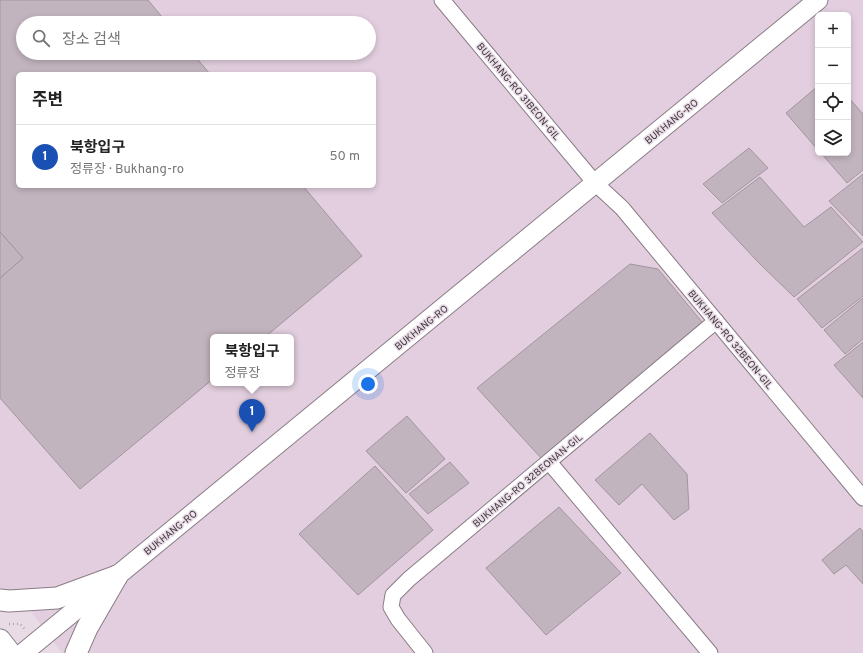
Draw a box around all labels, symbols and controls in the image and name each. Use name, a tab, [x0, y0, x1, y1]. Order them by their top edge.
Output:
map controls	[815, 12, 851, 156]
button: +	[815, 12, 851, 48]
search box	[16, 16, 376, 60]
icon: search	[30, 27, 52, 49]
text: 장소 검색	[62, 31, 121, 50]
street label: BUKHANG-RO 31BEON-GIL	[473, 40, 563, 144]
button: −	[815, 48, 851, 84]
button: locate	[815, 84, 851, 120]
text: 주변	[32, 90, 63, 112]
street label: BUKHANG-RO	[643, 97, 701, 148]
button: layers	[815, 120, 851, 156]
text: 북항입구	[70, 139, 125, 158]
text: 1	[42, 149, 48, 165]
text: 50 m	[330, 149, 360, 165]
text: 정류장 · Bukhang-ro	[70, 162, 184, 178]
street label: BUKHANG-RO 32BEON-GIL	[684, 288, 776, 393]
street label: BUKHANG-RO	[393, 303, 451, 354]
popup	[210, 334, 294, 386]
text: 북항입구	[224, 343, 280, 362]
text: 정류장	[224, 366, 260, 382]
your location	[358, 374, 378, 394]
pin: 1	[239, 399, 265, 432]
street label: BUKHANG-RO 32BEONAN-GIL	[470, 431, 586, 531]
street label: BUKHANG-RO	[142, 508, 200, 559]

